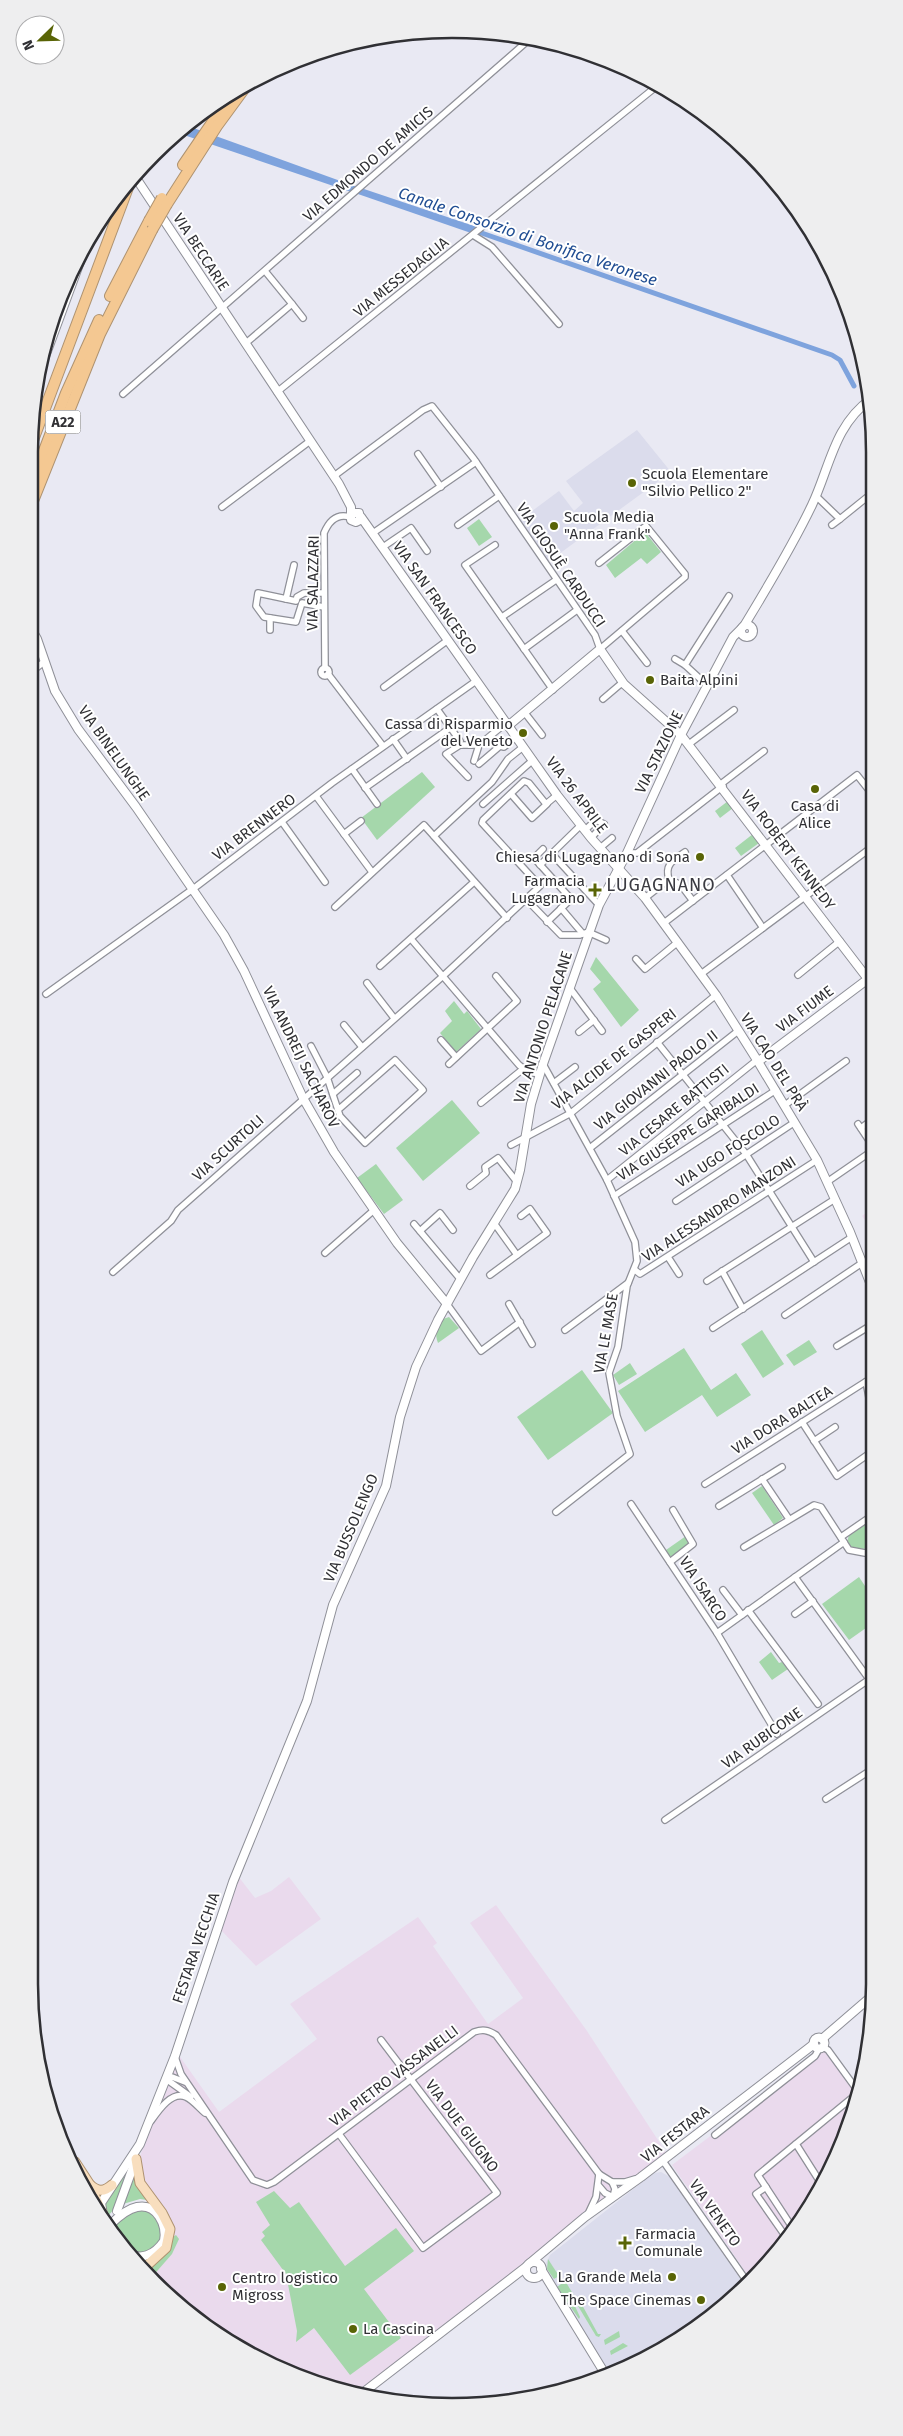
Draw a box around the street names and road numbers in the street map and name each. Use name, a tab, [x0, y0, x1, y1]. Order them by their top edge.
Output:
street label: VIA EDMONDO DE AMICIS	[299, 103, 437, 225]
street label: VIA BECCARIE	[169, 210, 233, 294]
street label: VIA MESSEDAGLIA	[350, 233, 452, 321]
road number: A22	[46, 411, 80, 434]
street label: VIA GIOSUÈ CARDUCCI	[513, 499, 609, 631]
street label: VIA SALAZZARI	[303, 535, 323, 631]
street label: VIA SAN FRANCESCO	[389, 538, 481, 658]
street label: VIA BINELUNGHE	[74, 702, 154, 804]
street label: VIA STAZIONE	[631, 708, 687, 796]
street label: VIA 26 APRILE	[542, 753, 612, 837]
street label: VIA ROBERT KENNEDY	[737, 787, 839, 914]
street label: VIA BRENNERO	[209, 790, 299, 864]
street label: VIA ANTONIO PELACANE	[510, 949, 576, 1105]
street label: VIA FIUME	[773, 982, 837, 1036]
street label: VIA ANDREIJ SACHAROV	[259, 983, 343, 1131]
street label: VIA ALCIDE DE GASPERI	[548, 1005, 680, 1113]
street label: VIA CAO DEL PRÀ	[737, 1010, 812, 1115]
street label: VIA GIOVANNI PAOLO II	[591, 1026, 721, 1134]
street label: VIA CESARE BATTISTI	[615, 1060, 733, 1160]
street label: VIA GIUSEPPE GARIBALDI	[614, 1079, 762, 1185]
street label: VIA SCURTOLI	[189, 1111, 267, 1185]
street label: VIA UGO FOSCOLO	[673, 1111, 783, 1191]
street label: VIA ALESSANDRO MANZONI	[639, 1152, 799, 1266]
street label: VIA LE MASE	[590, 1291, 622, 1375]
street label: VIA DORA BALTEA	[728, 1382, 836, 1458]
street label: VIA BUSSOLENGO	[320, 1471, 382, 1585]
street label: VIA ISARCO	[675, 1553, 731, 1625]
street label: VIA RUBICONE	[718, 1704, 806, 1772]
street label: FESTARA VECCHIA	[169, 1890, 224, 2006]
street label: VIA PIETRO VASSANELLI	[326, 2022, 462, 2130]
street label: VIA DUE GIUGNO	[421, 2076, 503, 2176]
street label: VIA FESTARA	[637, 2102, 713, 2166]
street label: VIA VENETO	[685, 2176, 745, 2250]

